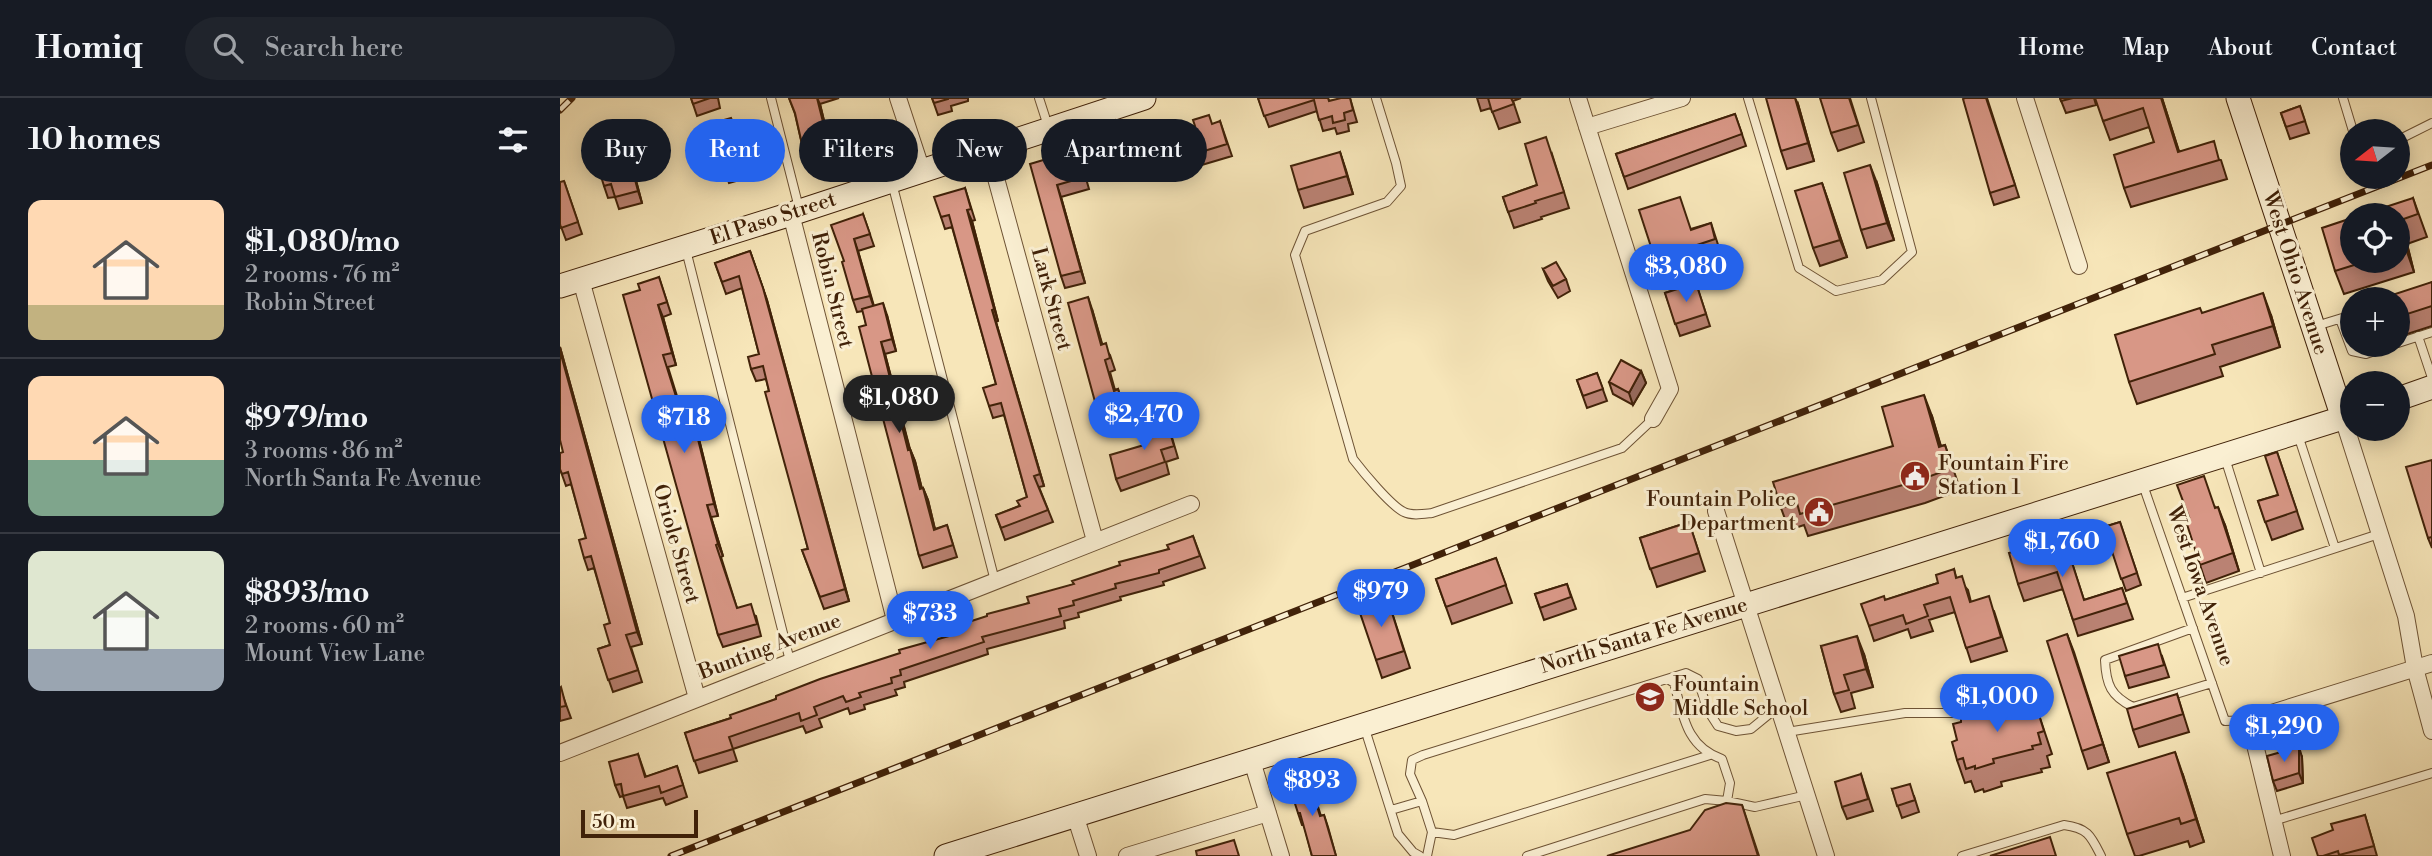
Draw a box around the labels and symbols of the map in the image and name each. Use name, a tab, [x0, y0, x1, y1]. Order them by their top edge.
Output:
north arrow	[2340, 119, 2410, 189]
street label: El Paso Street	[707, 186, 840, 252]
street label: West Ohio Avenue	[2256, 187, 2334, 358]
street label: Robin Street	[805, 229, 859, 351]
pin: $3,080	[1629, 244, 1743, 304]
street label: Lark Street	[1025, 245, 1077, 354]
pin: $1,080	[842, 376, 956, 435]
pin: $2,470	[1087, 392, 1201, 452]
pin: $718	[643, 396, 725, 455]
place label: Fountain Fire Station 1	[1938, 451, 2069, 501]
public building icon: Fountain Fire Station 1	[1898, 459, 1932, 493]
street label: Oriole Street	[647, 481, 706, 607]
place label: Fountain Police Department	[1646, 487, 1797, 537]
public building icon: Fountain Police Department	[1802, 495, 1836, 529]
street label: West Iowa Avenue	[2160, 502, 2240, 669]
pin: $1,760	[2005, 519, 2119, 579]
pin: $979	[1340, 570, 1422, 629]
pin: $733	[889, 592, 971, 651]
street label: North Santa Fe Avenue	[1537, 592, 1751, 680]
street label: Bunting Avenue	[694, 608, 845, 686]
place label: Fountain Middle School	[1673, 672, 1808, 722]
pin: $1,000	[1940, 674, 2054, 734]
school or university icon: Fountain Middle School	[1633, 680, 1667, 714]
pin: $1,290	[2227, 704, 2341, 764]
pin: $893	[1271, 758, 1353, 818]
scale bar	[581, 807, 698, 839]

